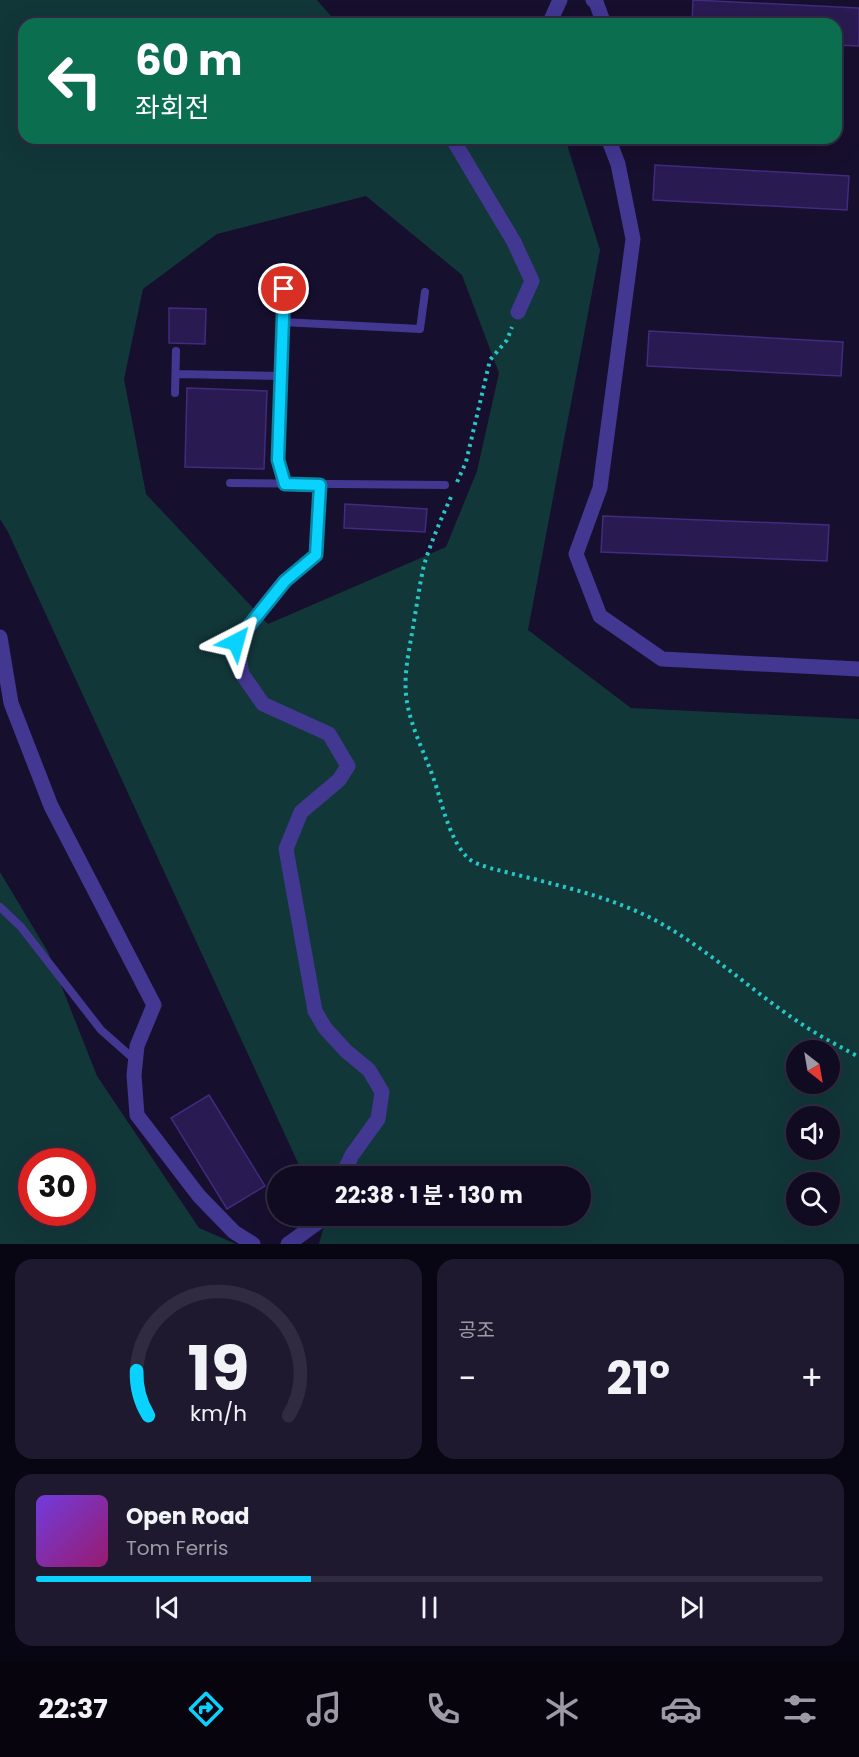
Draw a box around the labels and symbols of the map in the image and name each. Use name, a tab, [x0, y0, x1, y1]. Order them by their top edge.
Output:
pin	[258, 263, 309, 314]
position arrow	[204, 610, 268, 674]
north arrow	[786, 1040, 840, 1094]
speed limit sign: 30	[18, 1148, 96, 1226]

